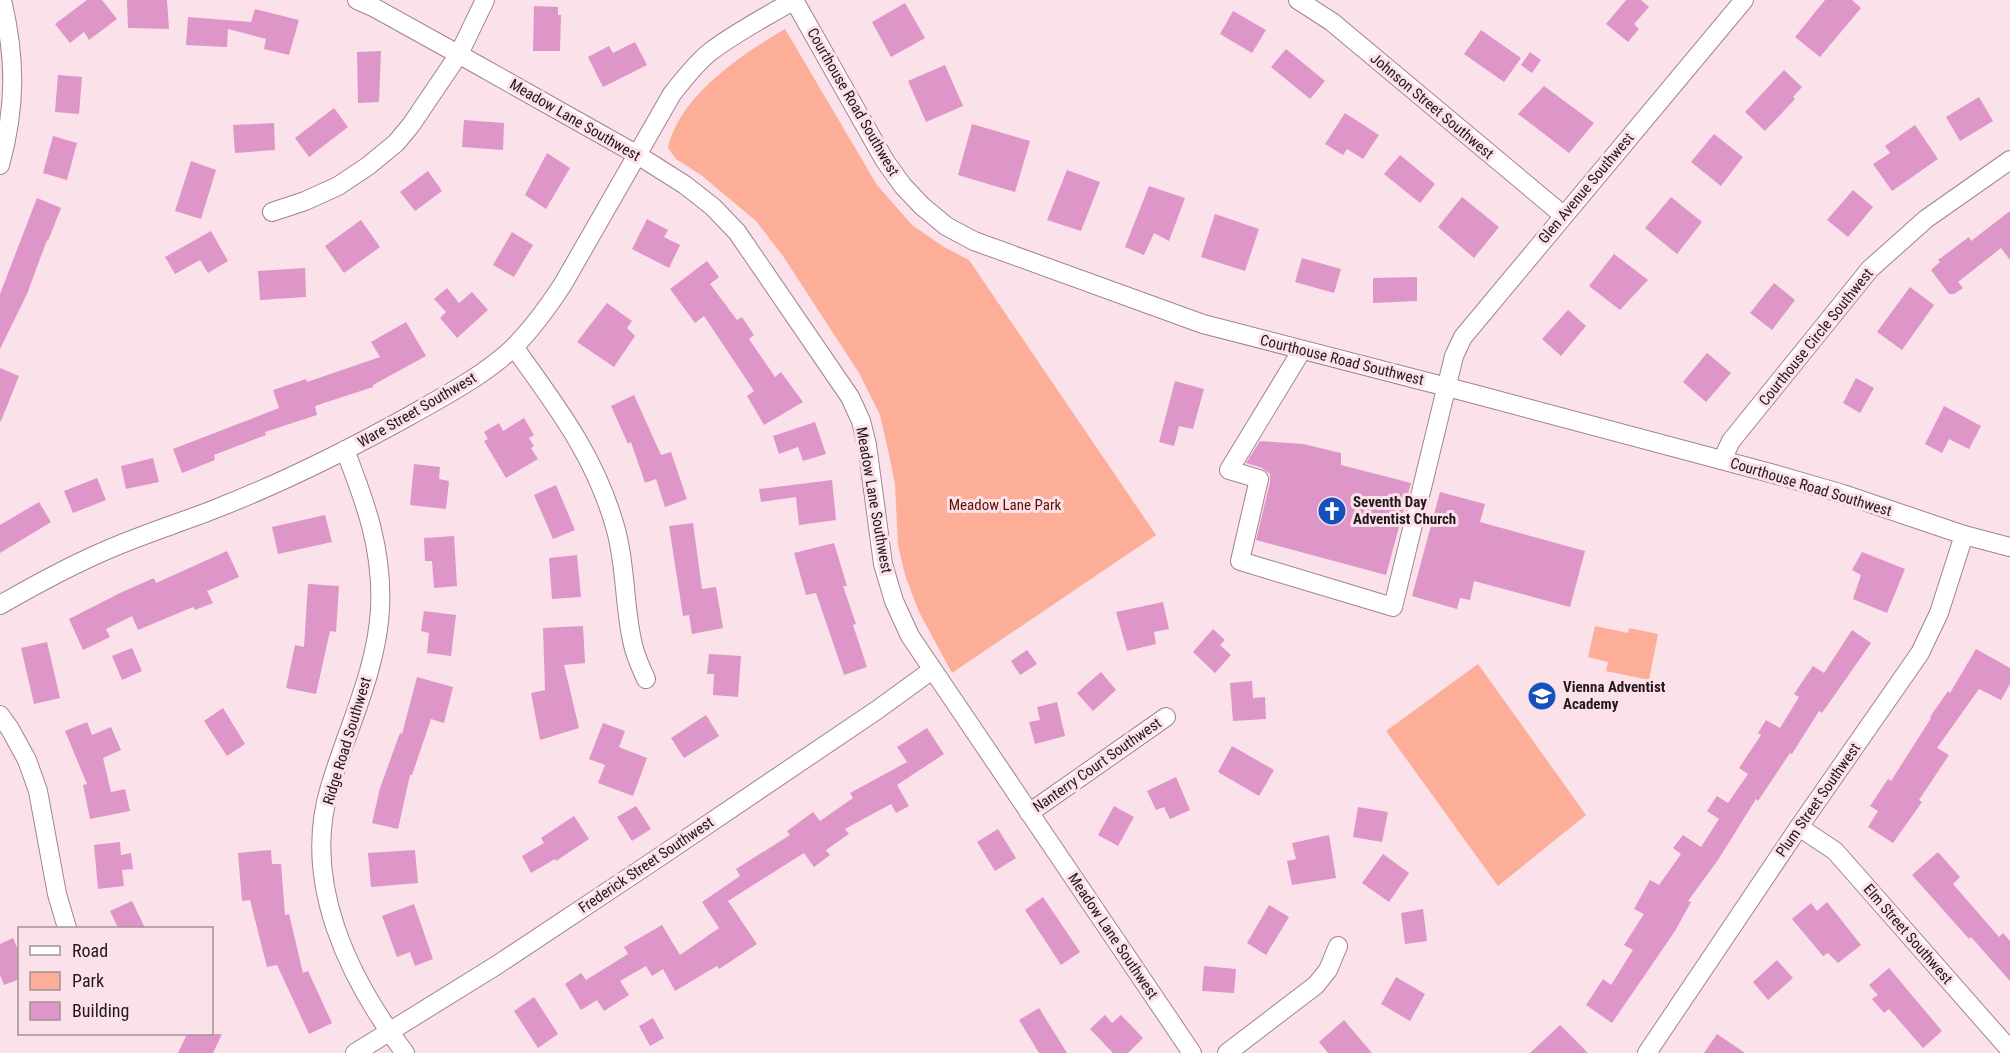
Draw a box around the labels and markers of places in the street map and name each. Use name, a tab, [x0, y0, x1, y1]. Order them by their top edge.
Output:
place label: Seventh Day Adventist Church	[1353, 493, 1456, 528]
church icon: Seventh Day Adventist Church	[1316, 495, 1348, 527]
place label: Vienna Adventist Academy	[1563, 678, 1666, 713]
school or university icon: Vienna Adventist Academy	[1526, 680, 1558, 712]

